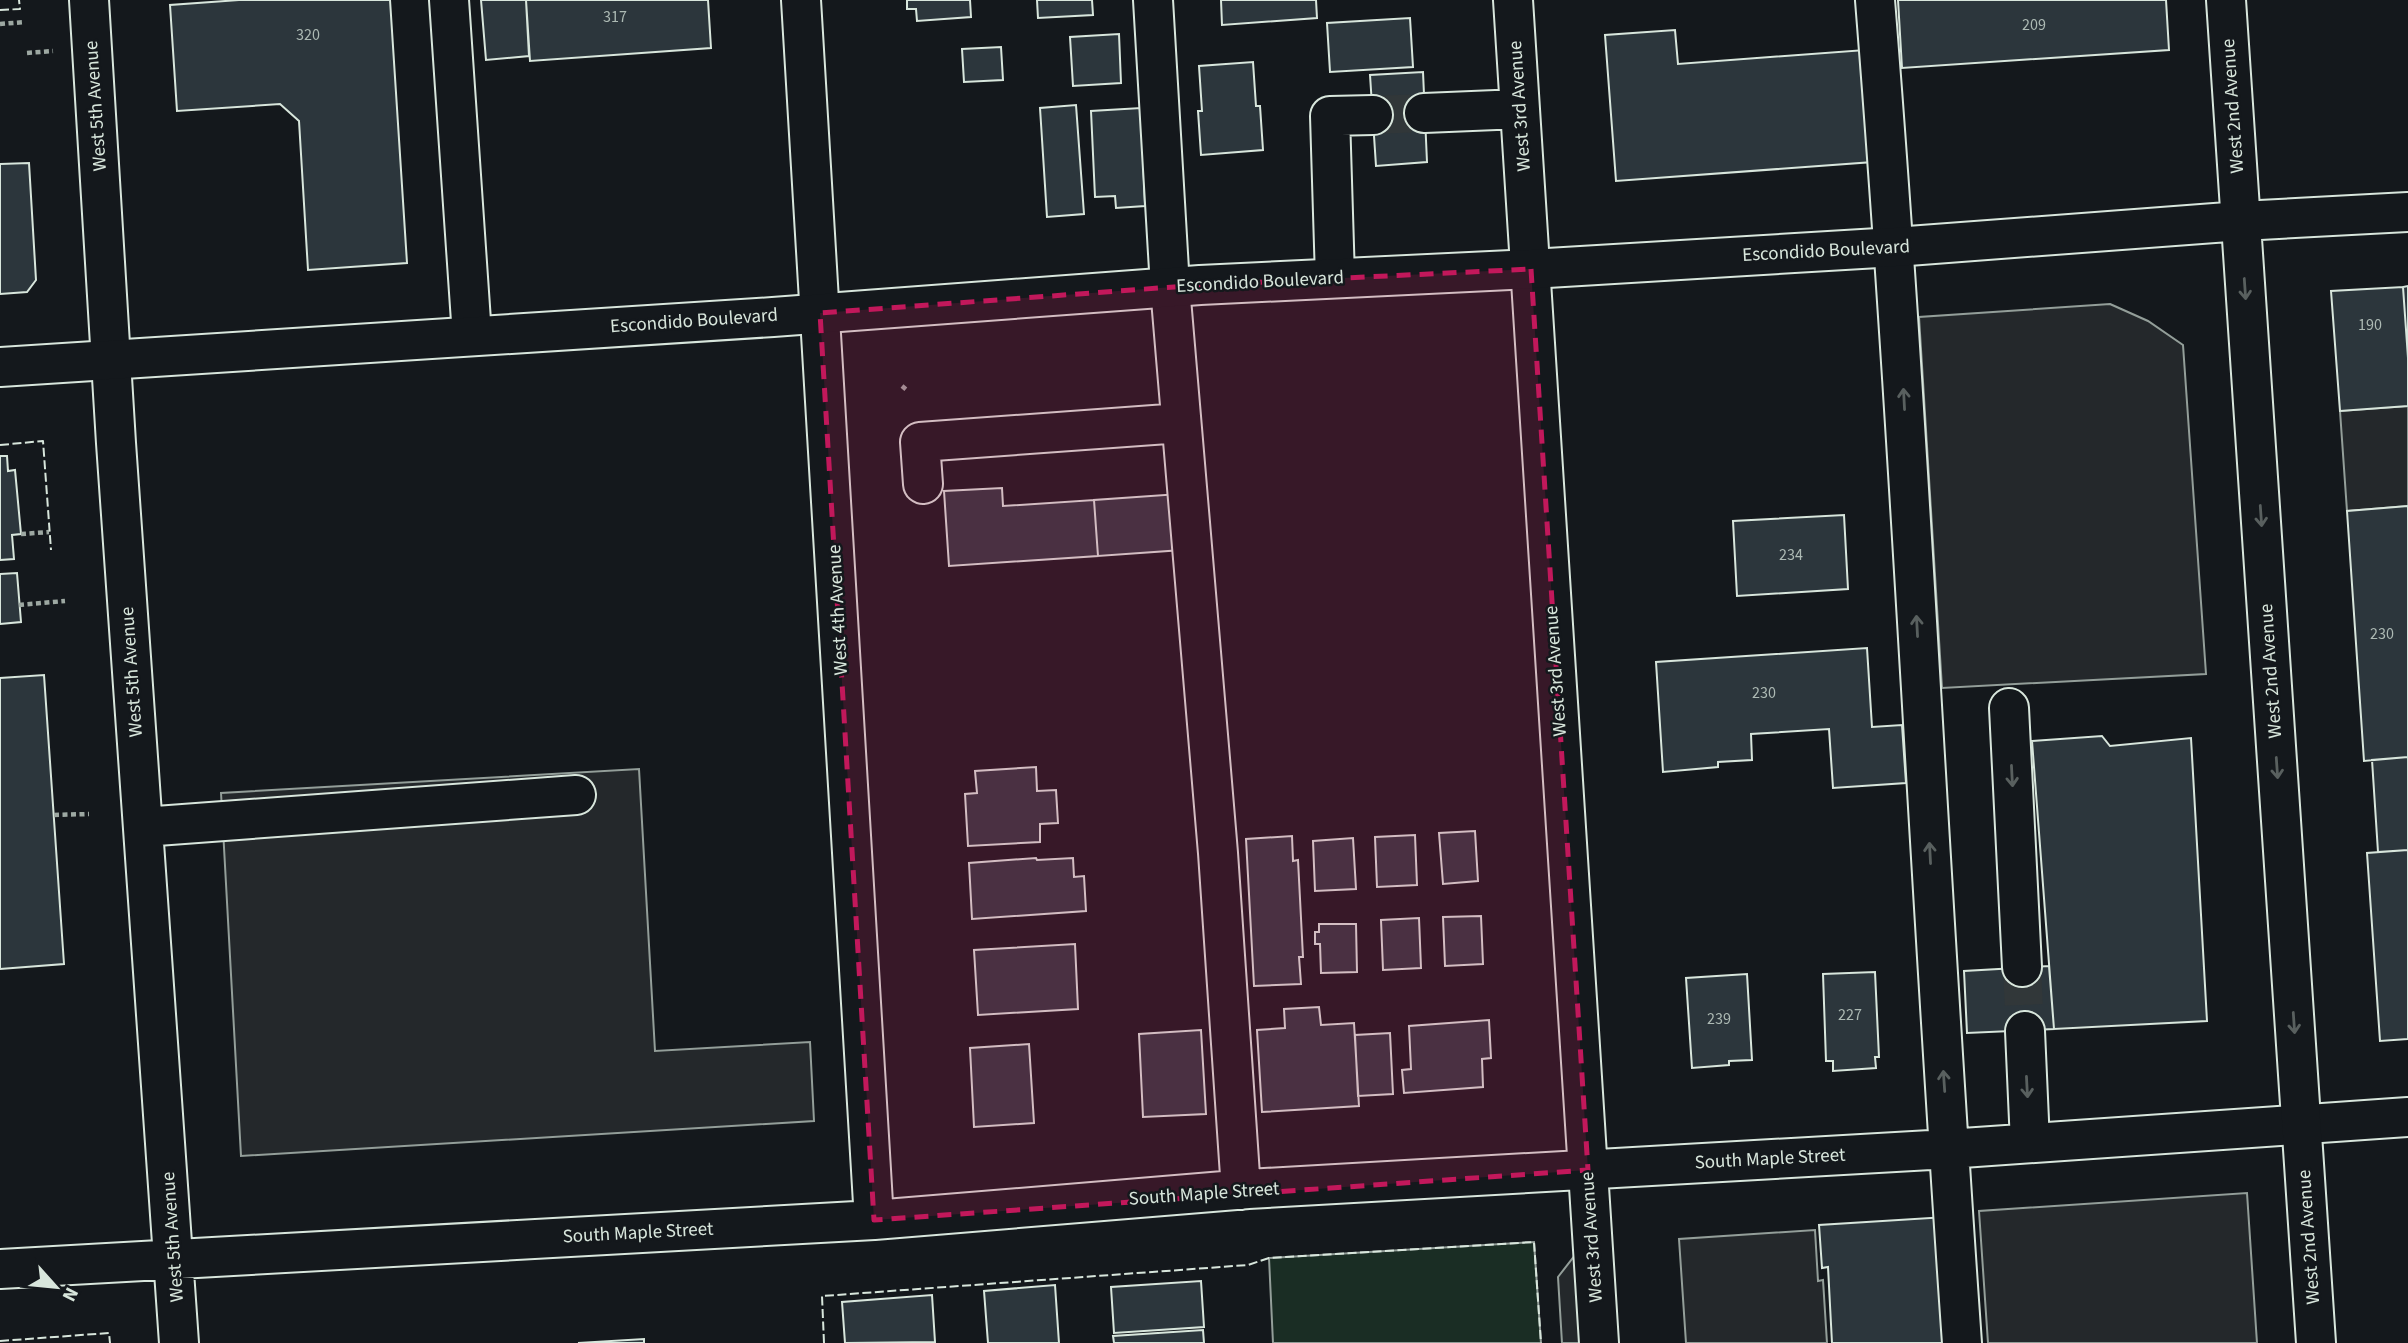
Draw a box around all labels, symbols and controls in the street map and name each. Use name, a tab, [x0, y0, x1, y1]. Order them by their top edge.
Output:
house number: 317	[603, 6, 627, 28]
house number: 209	[2022, 14, 2046, 36]
house number: 320	[296, 24, 320, 46]
street label: West 2nd Avenue	[2215, 38, 2251, 174]
street label: West 5th Avenue	[78, 40, 114, 172]
street label: West 3rd Avenue	[1502, 40, 1538, 172]
street label: Escondido Boulevard	[1741, 233, 1911, 269]
street label: Escondido Boulevard	[1175, 264, 1345, 300]
one-way arrow	[2239, 278, 2252, 300]
street label: Escondido Boulevard	[609, 302, 779, 340]
house number: 190	[2358, 314, 2382, 336]
one-way arrow	[1897, 388, 1910, 411]
one-way arrow	[2254, 505, 2267, 528]
street label: West 4th Avenue	[821, 544, 855, 676]
house number: 234	[1779, 544, 1803, 566]
street label: West 2nd Avenue	[2253, 603, 2289, 739]
street label: West 3rd Avenue	[1538, 605, 1574, 737]
street label: West 5th Avenue	[114, 606, 150, 738]
one-way arrow	[1910, 615, 1923, 638]
house number: 230	[2370, 623, 2394, 645]
house number: 230	[1752, 682, 1776, 704]
one-way arrow	[2271, 756, 2284, 779]
one-way arrow	[2006, 764, 2019, 787]
one-way arrow	[1923, 843, 1936, 865]
house number: 227	[1838, 1004, 1862, 1026]
house number: 239	[1707, 1008, 1731, 1030]
one-way arrow	[2288, 1011, 2301, 1034]
one-way arrow	[1938, 1069, 1951, 1092]
one-way arrow	[2021, 1075, 2034, 1098]
street label: South Maple Street	[1694, 1142, 1847, 1176]
street label: West 2nd Avenue	[2291, 1169, 2327, 1305]
street label: West 5th Avenue	[155, 1171, 191, 1303]
street label: West 3rd Avenue	[1574, 1171, 1610, 1303]
street label: South Maple Street	[1128, 1175, 1281, 1213]
street label: South Maple Street	[562, 1216, 715, 1250]
north arrow	[21, 1252, 91, 1322]
text: N	[55, 1282, 85, 1306]

